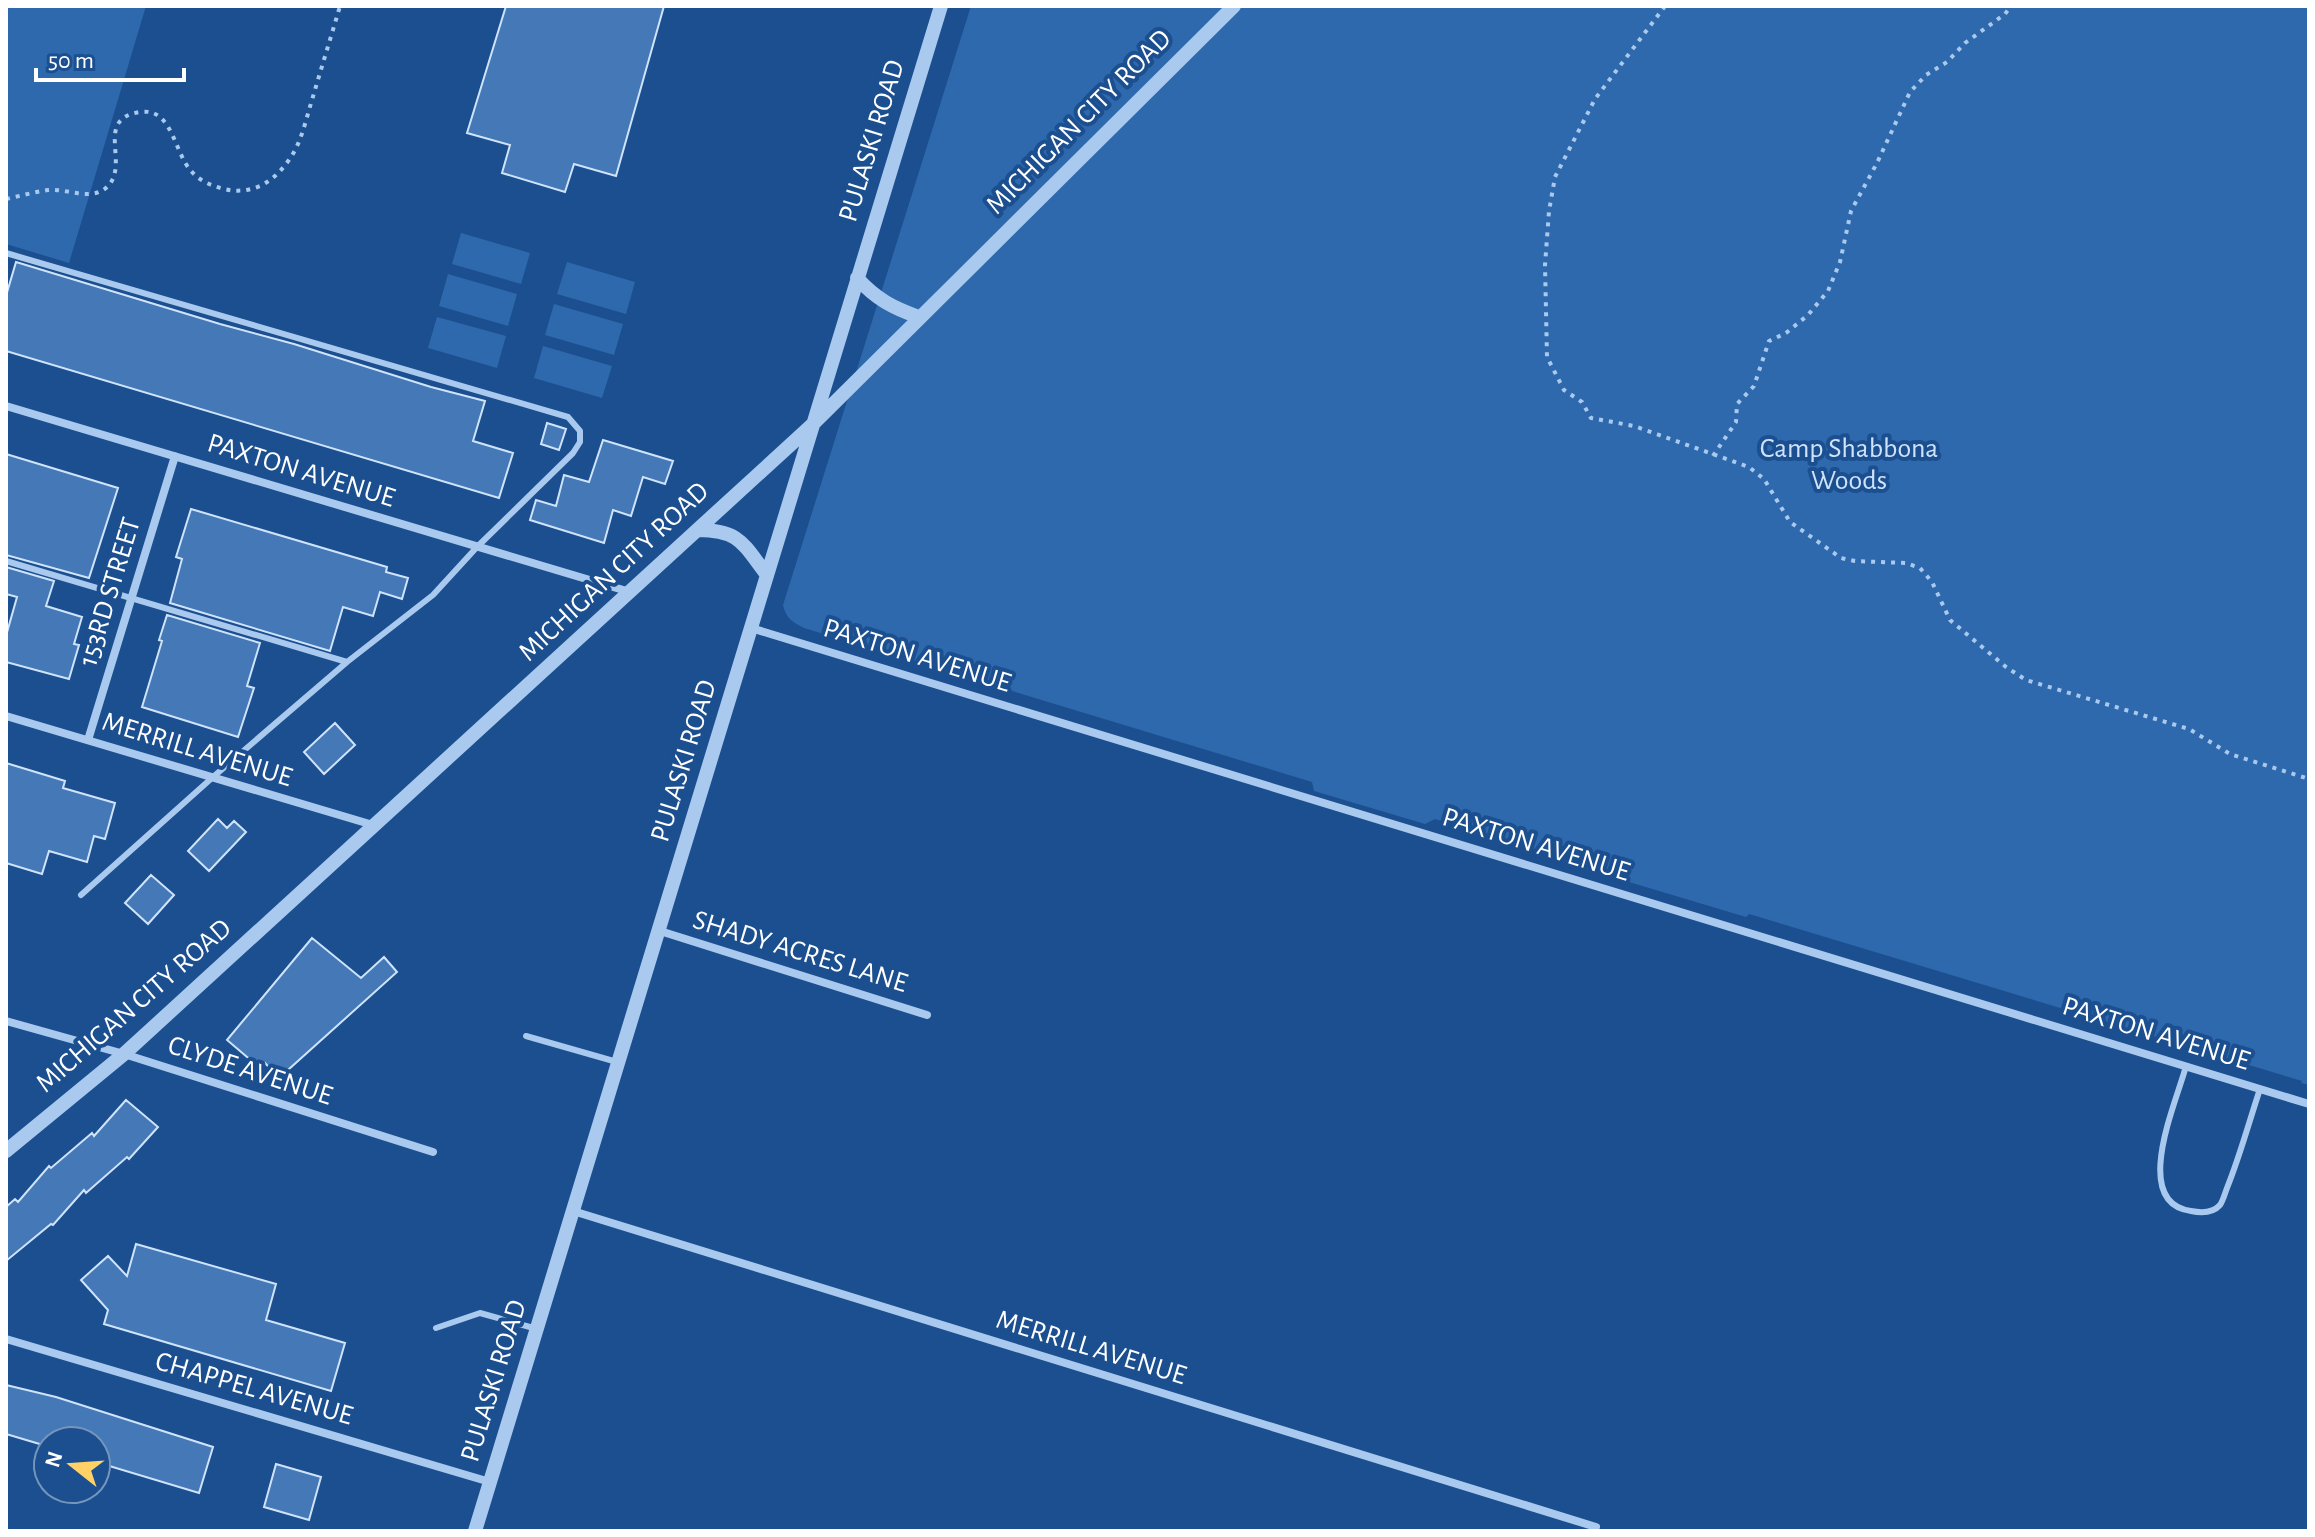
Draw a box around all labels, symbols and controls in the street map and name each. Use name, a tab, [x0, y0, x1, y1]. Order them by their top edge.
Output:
street label: MICHIGAN CITY ROAD	[981, 24, 1177, 220]
scale bar	[36, 32, 184, 82]
text: 50 m	[48, 49, 94, 73]
street label: PULASKI ROAD	[834, 57, 910, 225]
street label: PAXTON AVENUE	[204, 429, 398, 513]
park label: Camp Shabbona Woods	[1760, 435, 1938, 495]
street label: MICHIGAN CITY ROAD	[514, 477, 714, 667]
street label: 153RD STREET	[74, 514, 146, 670]
street label: PAXTON AVENUE	[820, 614, 1014, 698]
street label: PULASKI ROAD	[646, 677, 722, 845]
street label: MERRILL AVENUE	[99, 708, 295, 792]
street label: PAXTON AVENUE	[1439, 803, 1633, 887]
street label: SHADY ACRES LANE	[689, 906, 911, 998]
street label: MICHIGAN CITY ROAD	[31, 914, 237, 1098]
street label: PAXTON AVENUE	[2059, 992, 2253, 1076]
street label: CLYDE AVENUE	[164, 1031, 336, 1111]
street label: PULASKI ROAD	[456, 1297, 532, 1465]
street label: MERRILL AVENUE	[993, 1306, 1189, 1390]
street label: CHAPPEL AVENUE	[152, 1347, 356, 1431]
north arrow	[32, 1425, 112, 1505]
text: N	[41, 1449, 67, 1470]

